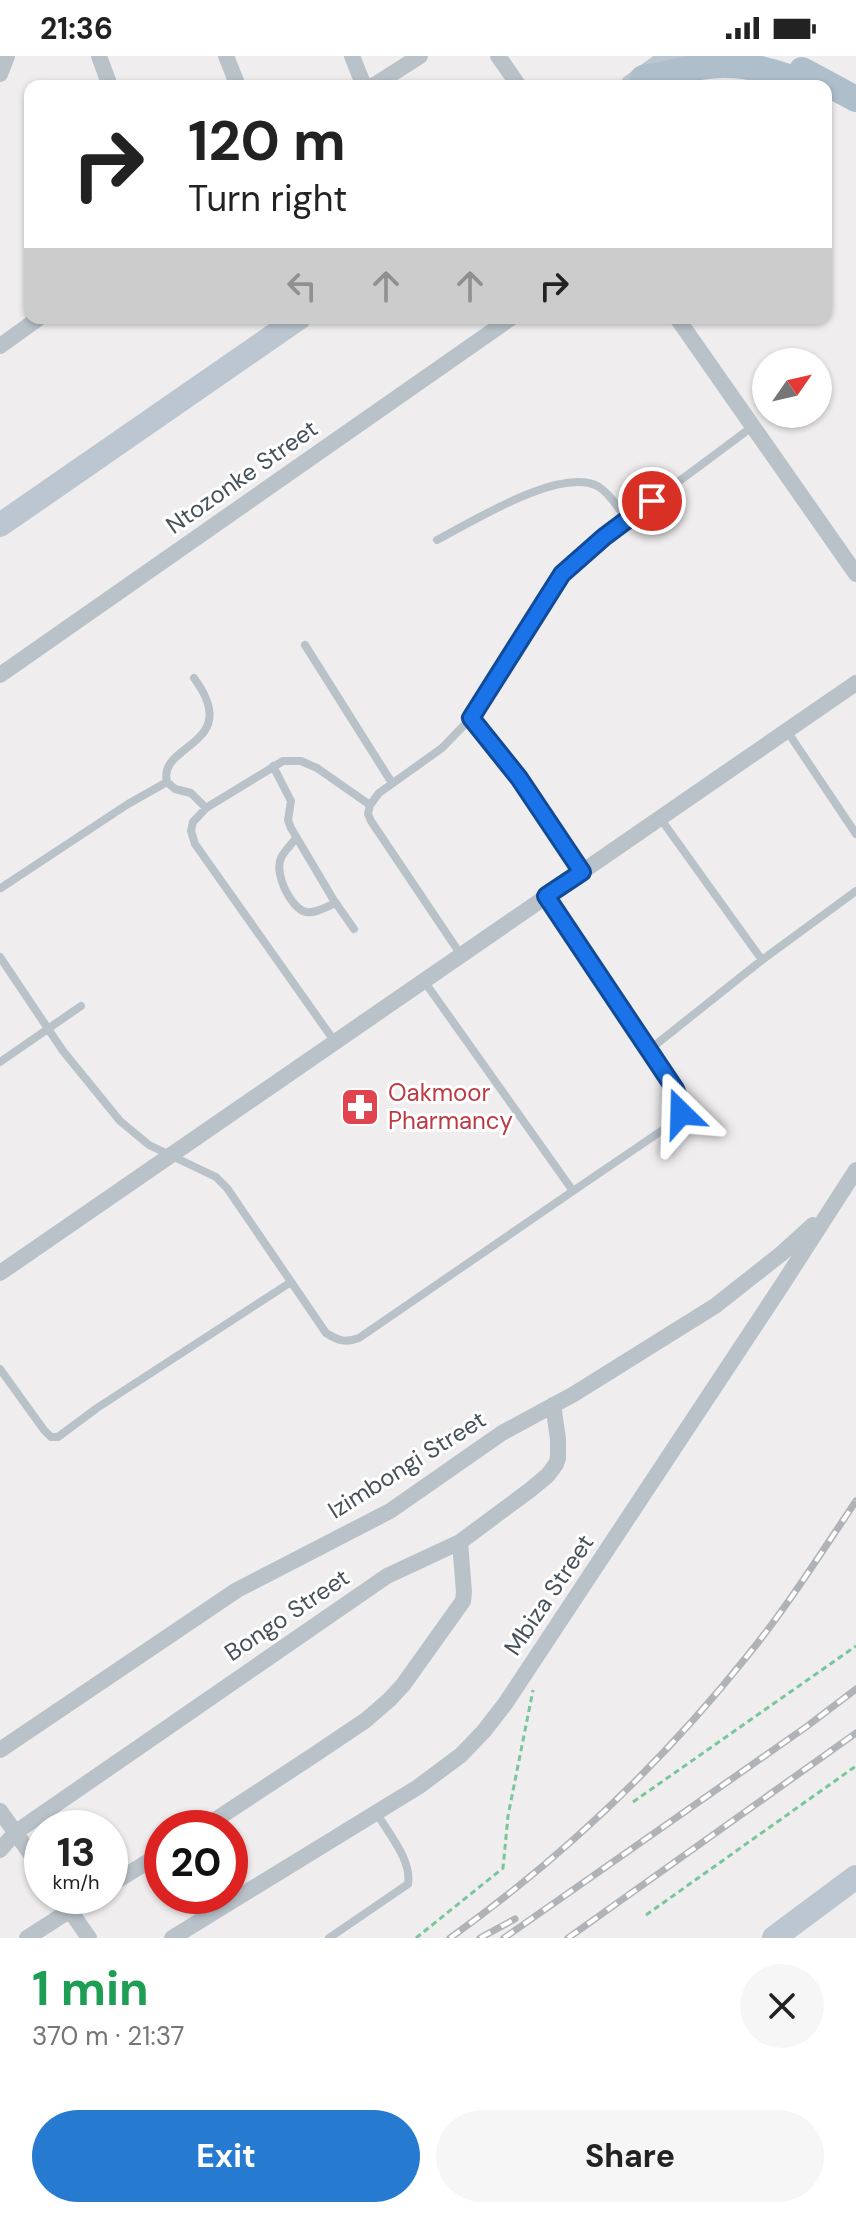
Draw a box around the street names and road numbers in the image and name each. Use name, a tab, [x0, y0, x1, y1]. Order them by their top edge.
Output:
street label: Ntozonke Street	[160, 413, 324, 540]
street label: Izimbongi Street	[322, 1404, 491, 1526]
street label: Mbiza Street	[497, 1528, 600, 1661]
street label: Bongo Street	[218, 1561, 355, 1668]

